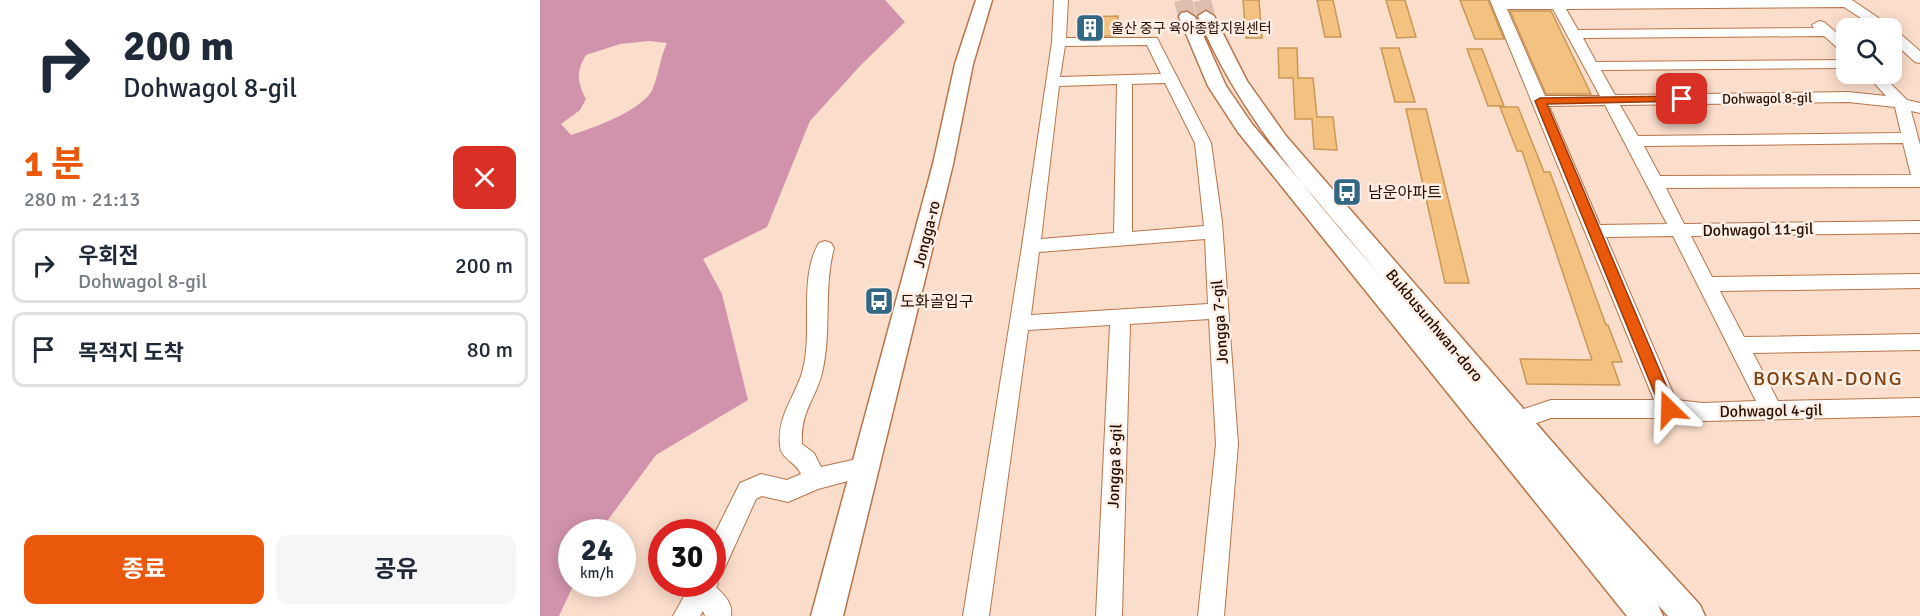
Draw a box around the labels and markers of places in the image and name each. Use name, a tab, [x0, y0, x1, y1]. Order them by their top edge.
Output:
building icon: 울산 중구 육아종합지원센터	[1074, 12, 1106, 44]
place label: 울산 중구 육아종합지원센터	[1111, 20, 1272, 37]
pin	[1656, 73, 1707, 124]
bus stop icon: 남운아파트	[1331, 176, 1363, 208]
place label: 남운아파트	[1368, 183, 1442, 203]
bus stop icon: 도화골입구	[863, 285, 895, 317]
place label: 도화골입구	[900, 292, 974, 312]

